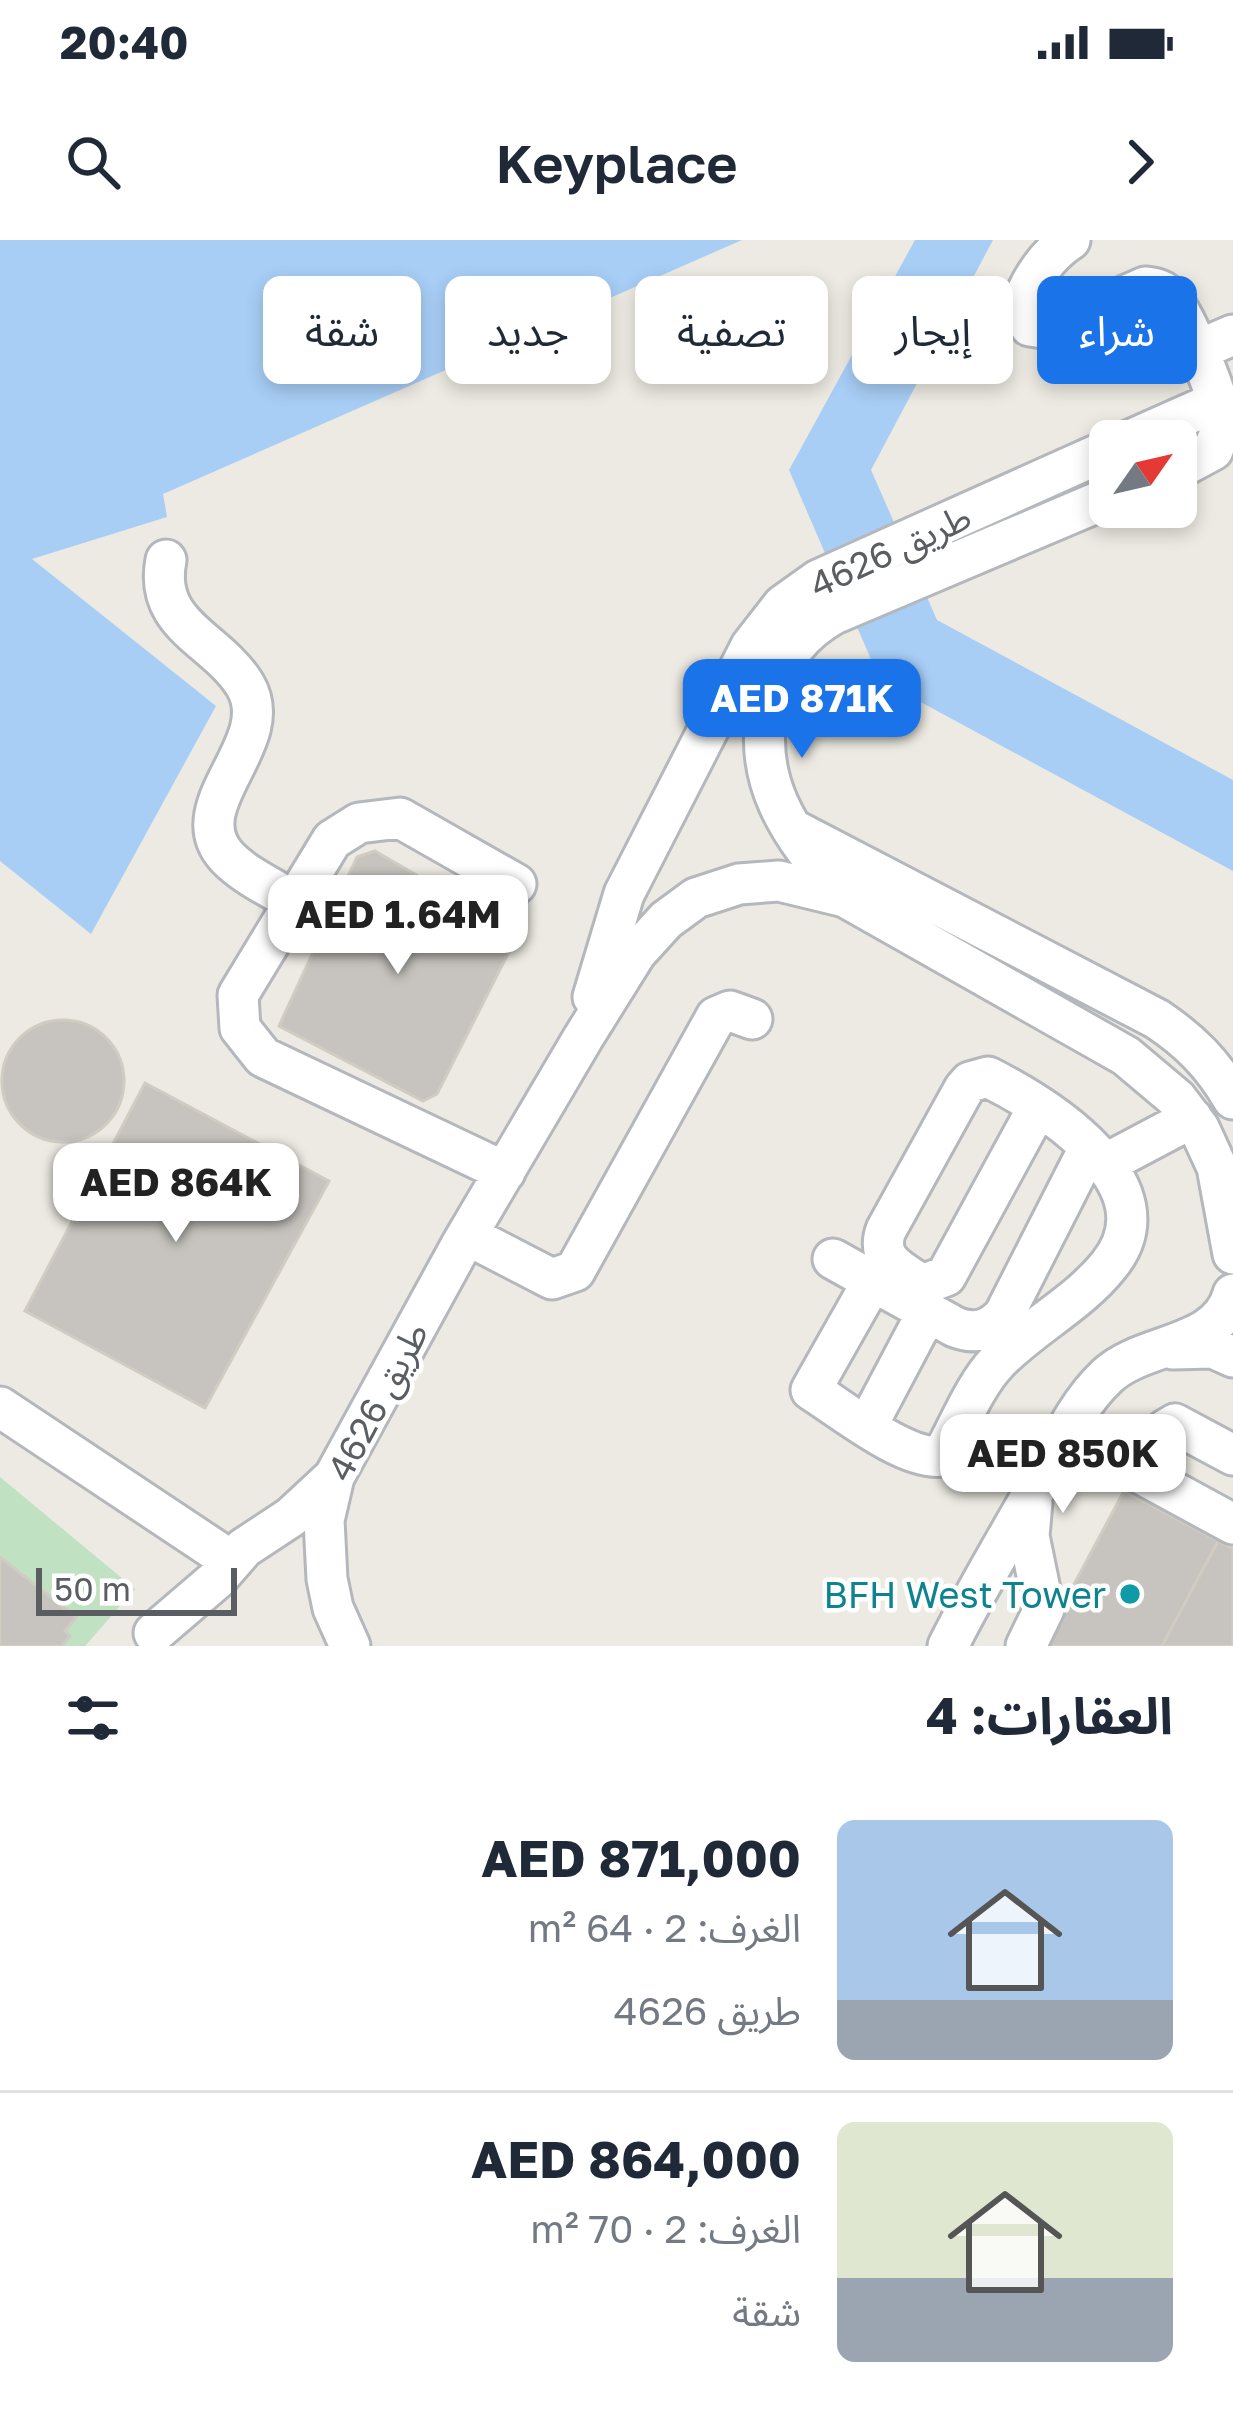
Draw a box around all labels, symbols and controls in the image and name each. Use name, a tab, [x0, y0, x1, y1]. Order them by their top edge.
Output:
text: 20:40	[60, 15, 188, 69]
icon: search	[60, 129, 126, 195]
icon: forward	[1107, 129, 1173, 195]
text: Keyplace	[495, 130, 738, 195]
chip: شقة	[263, 276, 421, 384]
chip: جديد	[445, 276, 611, 384]
chip: تصفية	[635, 276, 828, 384]
chip: إيجار	[852, 276, 1013, 384]
chip: شراء	[1037, 276, 1197, 384]
north arrow	[1089, 420, 1197, 528]
map controls	[1089, 420, 1197, 528]
street label: طريق 4626	[803, 494, 978, 608]
pin: AED 871K	[678, 659, 926, 761]
text: AED 871K	[710, 674, 894, 721]
pin: AED 1.64M	[261, 875, 535, 977]
text: AED 1.64M	[295, 890, 501, 937]
pin: AED 864K	[52, 1143, 300, 1245]
text: AED 864K	[80, 1158, 272, 1205]
street label: طريق 4626	[317, 1315, 438, 1488]
pin: AED 850K	[939, 1414, 1187, 1516]
text: AED 850K	[967, 1429, 1159, 1476]
scale bar	[36, 1562, 237, 1615]
text: 50 m	[54, 1569, 131, 1608]
place label: BFH West Tower	[824, 1573, 1106, 1616]
marker: BFH West Tower	[1117, 1581, 1143, 1607]
text: العقارات: 4	[926, 1684, 1173, 1745]
icon: filters	[60, 1685, 126, 1751]
text: AED 871,000	[481, 1827, 801, 1888]
icon: home	[933, 1868, 1077, 2012]
text: الغرف: 2 · 64 m²	[528, 1904, 801, 1951]
text: طريق 4626	[614, 1987, 801, 2034]
text: AED 864,000	[471, 2128, 801, 2189]
icon: home	[933, 2170, 1077, 2314]
text: الغرف: 2 · 70 m²	[530, 2205, 801, 2252]
text: شقة	[732, 2288, 801, 2335]

